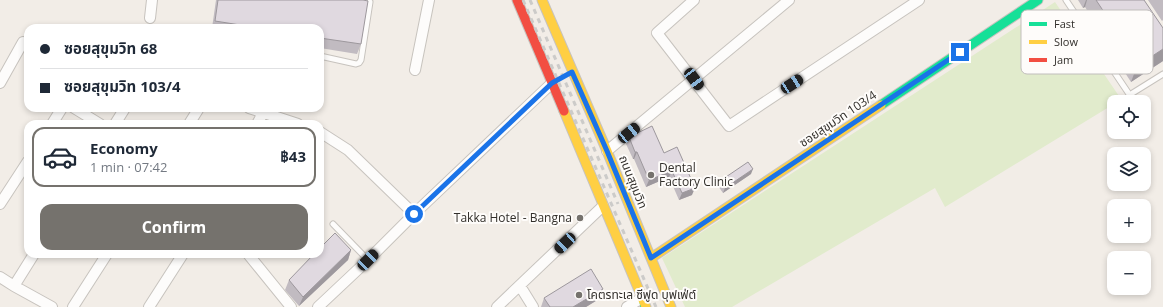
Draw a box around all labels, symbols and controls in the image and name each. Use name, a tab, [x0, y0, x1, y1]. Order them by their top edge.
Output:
legend	[1021, 10, 1153, 74]
text: Fast	[1054, 16, 1075, 31]
text: Slow	[1054, 34, 1078, 49]
text: ซอยสุขุมวิท 68	[64, 38, 157, 58]
route end	[951, 43, 969, 61]
text: Jam	[1053, 52, 1073, 67]
car	[682, 66, 706, 92]
car	[779, 72, 805, 96]
text: ซอยสุขุมวิท 103/4	[64, 76, 181, 96]
street label: ซอยสุขุมวิท 103/4	[796, 86, 880, 151]
map controls	[1107, 95, 1151, 295]
button: locate	[1107, 95, 1151, 139]
car	[616, 121, 642, 145]
text: Economy	[90, 138, 158, 158]
icon: car	[42, 139, 78, 175]
text: ฿43	[280, 146, 306, 166]
button: layers	[1107, 147, 1151, 191]
street label: ถนนสุขุมวิท	[615, 153, 652, 211]
text: 1 min · 07:42	[90, 158, 167, 176]
place label: Dental Factory Clinic	[659, 159, 733, 190]
marker: Dental Factory Clinic	[646, 170, 656, 180]
button: +	[1107, 199, 1151, 243]
button: Confirm	[40, 204, 308, 250]
route start	[405, 205, 423, 223]
place label: Takka Hotel - Bangna	[454, 209, 572, 226]
marker: Takka Hotel - Bangna	[575, 213, 585, 223]
car	[552, 230, 578, 256]
car	[355, 247, 381, 273]
button: −	[1107, 251, 1151, 295]
place label: โคตรทะเล ซีฟูด บุฟเฟ่ต์	[587, 286, 696, 303]
marker: โคตรทะเล ซีฟูด บุฟเฟ่ต์	[574, 290, 584, 300]

